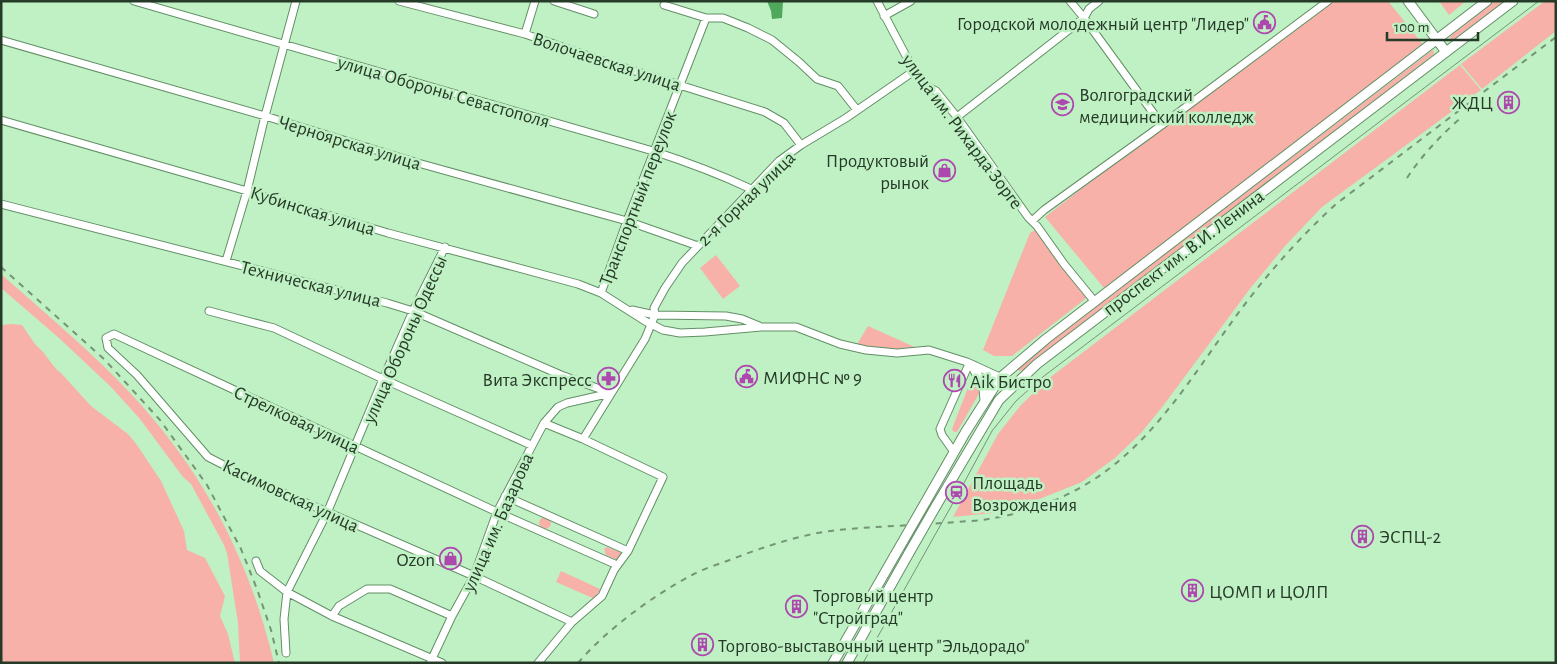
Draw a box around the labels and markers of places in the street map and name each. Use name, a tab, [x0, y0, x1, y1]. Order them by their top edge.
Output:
public building icon: Городской молодежный центр "Лидер"	[1253, 11, 1277, 35]
place label: Городской молодежный центр "Лидер"	[957, 15, 1249, 34]
place label: Волгоградский медицинский колледж	[1079, 86, 1255, 127]
building icon: ЖДЦ	[1497, 90, 1521, 114]
school or university icon: Волгоградский медицинский колледж	[1051, 93, 1075, 117]
place label: ЖДЦ	[1452, 94, 1493, 113]
place label: Продуктовый рынок	[826, 152, 929, 193]
shop icon: Продуктовый рынок	[933, 159, 957, 183]
public building icon: МИФНС № 9	[735, 365, 759, 389]
pharmacy icon: Вита Экспресс	[596, 367, 620, 391]
place label: МИФНС № 9	[763, 369, 862, 388]
restaurant icon: Aik Бистро	[942, 369, 966, 393]
place label: Вита Экспресс	[482, 371, 592, 390]
place label: Aik Бистро	[970, 373, 1051, 392]
place label: Площадь Возрождения	[972, 474, 1077, 515]
station icon: Площадь Возрождения	[944, 481, 968, 505]
building icon: ЭСПЦ-2	[1351, 524, 1375, 548]
place label: ЭСПЦ-2	[1379, 528, 1441, 547]
shop icon: Ozon	[439, 547, 463, 571]
place label: Ozon	[396, 551, 435, 570]
building icon: ЦОМП и ЦОЛП	[1181, 579, 1205, 603]
place label: ЦОМП и ЦОЛП	[1209, 583, 1329, 602]
place label: Торговый центр "Стройград"	[813, 587, 933, 628]
building icon: Торговый центр "Стройград"	[785, 594, 809, 618]
building icon: Торгово-выставочный центр "Эльдорадо"	[690, 633, 714, 657]
place label: Торгово-выставочный центр "Эльдорадо"	[718, 637, 1030, 656]

